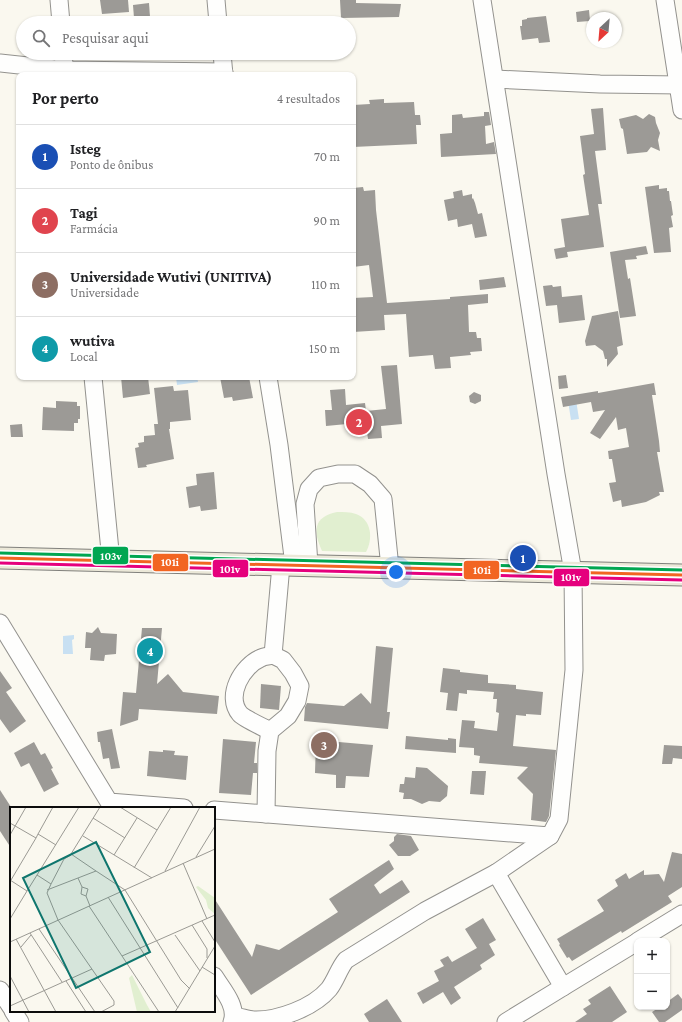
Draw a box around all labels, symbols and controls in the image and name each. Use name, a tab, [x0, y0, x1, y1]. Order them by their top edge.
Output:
north arrow	[586, 12, 622, 48]
search box	[16, 16, 356, 60]
icon: search	[30, 27, 52, 49]
text: Pesquisar aqui	[62, 30, 149, 46]
text: Por perto	[32, 89, 99, 108]
text: 4 resultados	[277, 91, 340, 106]
text: Isteg	[70, 141, 101, 157]
text: 1	[43, 149, 47, 164]
text: 70 m	[314, 149, 340, 164]
text: Ponto de ônibus	[70, 157, 153, 172]
text: Tagi	[70, 205, 98, 221]
text: 2	[42, 213, 48, 228]
text: 90 m	[313, 213, 340, 228]
text: Farmácia	[70, 221, 118, 236]
text: Universidade Wutivi (UNITIVA)	[70, 269, 272, 285]
text: 3	[42, 277, 48, 292]
text: 110 m	[311, 277, 340, 292]
text: Universidade	[70, 285, 139, 300]
text: wutiva	[70, 333, 115, 349]
text: 4	[41, 341, 49, 356]
text: 150 m	[309, 341, 340, 356]
text: Local	[70, 349, 98, 364]
pin: 2	[346, 407, 372, 437]
pin: 1	[510, 543, 536, 573]
line badge: 103v	[92, 546, 129, 565]
text: 103v	[100, 550, 122, 562]
line badge: 101i	[152, 553, 189, 572]
text: 101i	[161, 556, 180, 568]
line badge: 101v	[212, 559, 249, 578]
line badge: 101i	[463, 560, 500, 580]
your location	[386, 562, 406, 582]
text: 101v	[220, 563, 241, 575]
text: 101i	[473, 564, 492, 576]
line badge: 101v	[553, 568, 590, 587]
text: 101v	[561, 571, 582, 583]
pin: 4	[137, 636, 163, 666]
pin: 3	[311, 730, 337, 760]
inset map	[10, 807, 215, 1012]
map controls	[634, 938, 670, 1010]
button: +	[634, 938, 670, 974]
button: −	[634, 974, 670, 1010]

